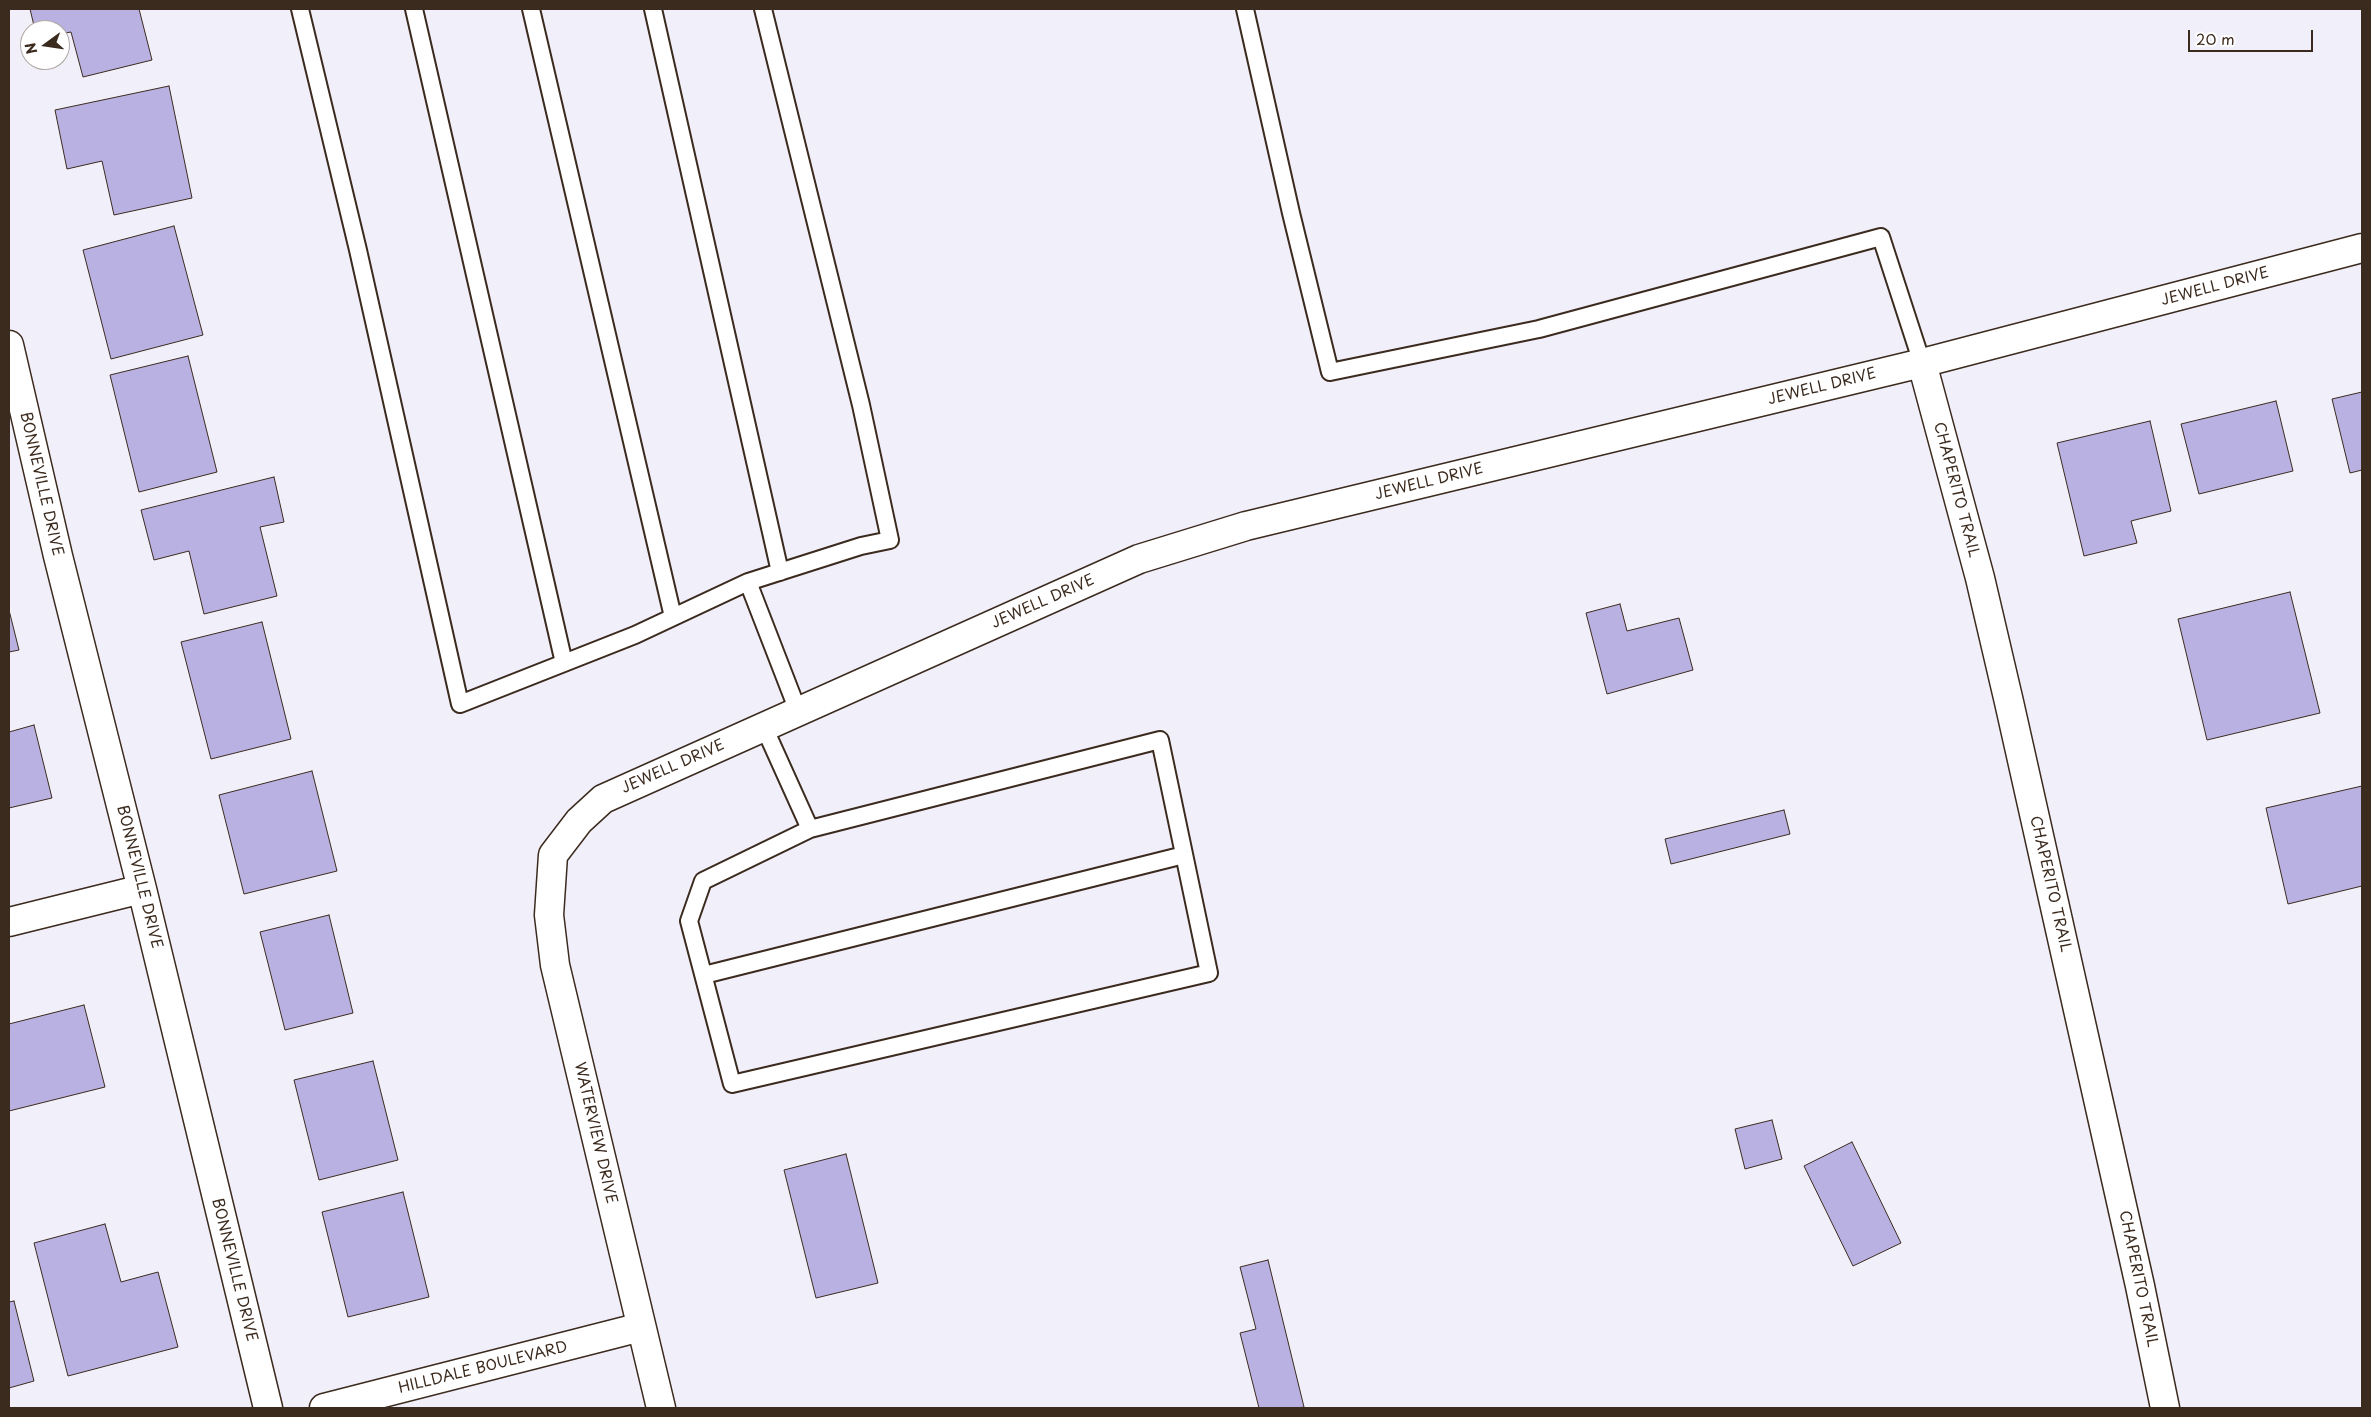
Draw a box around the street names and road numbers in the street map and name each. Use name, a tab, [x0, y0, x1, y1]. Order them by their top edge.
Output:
street label: JEWELL DRIVE	[2159, 264, 2271, 310]
street label: JEWELL DRIVE	[1766, 365, 1878, 409]
street label: BONNEVILLE DRIVE	[16, 410, 66, 558]
street label: CHAPERITO TRAIL	[1929, 420, 1983, 560]
street label: JEWELL DRIVE	[1373, 460, 1485, 504]
street label: JEWELL DRIVE	[989, 571, 1097, 633]
street label: JEWELL DRIVE	[619, 736, 727, 798]
street label: BONNEVILLE DRIVE	[112, 803, 166, 951]
street label: CHAPERITO TRAIL	[2026, 814, 2074, 954]
street label: WATERVIEW DRIVE	[570, 1060, 620, 1206]
street label: BONNEVILLE DRIVE	[207, 1196, 261, 1344]
street label: CHAPERITO TRAIL	[2115, 1209, 2161, 1349]
street label: HILLDALE BOULEVARD	[397, 1338, 569, 1398]

